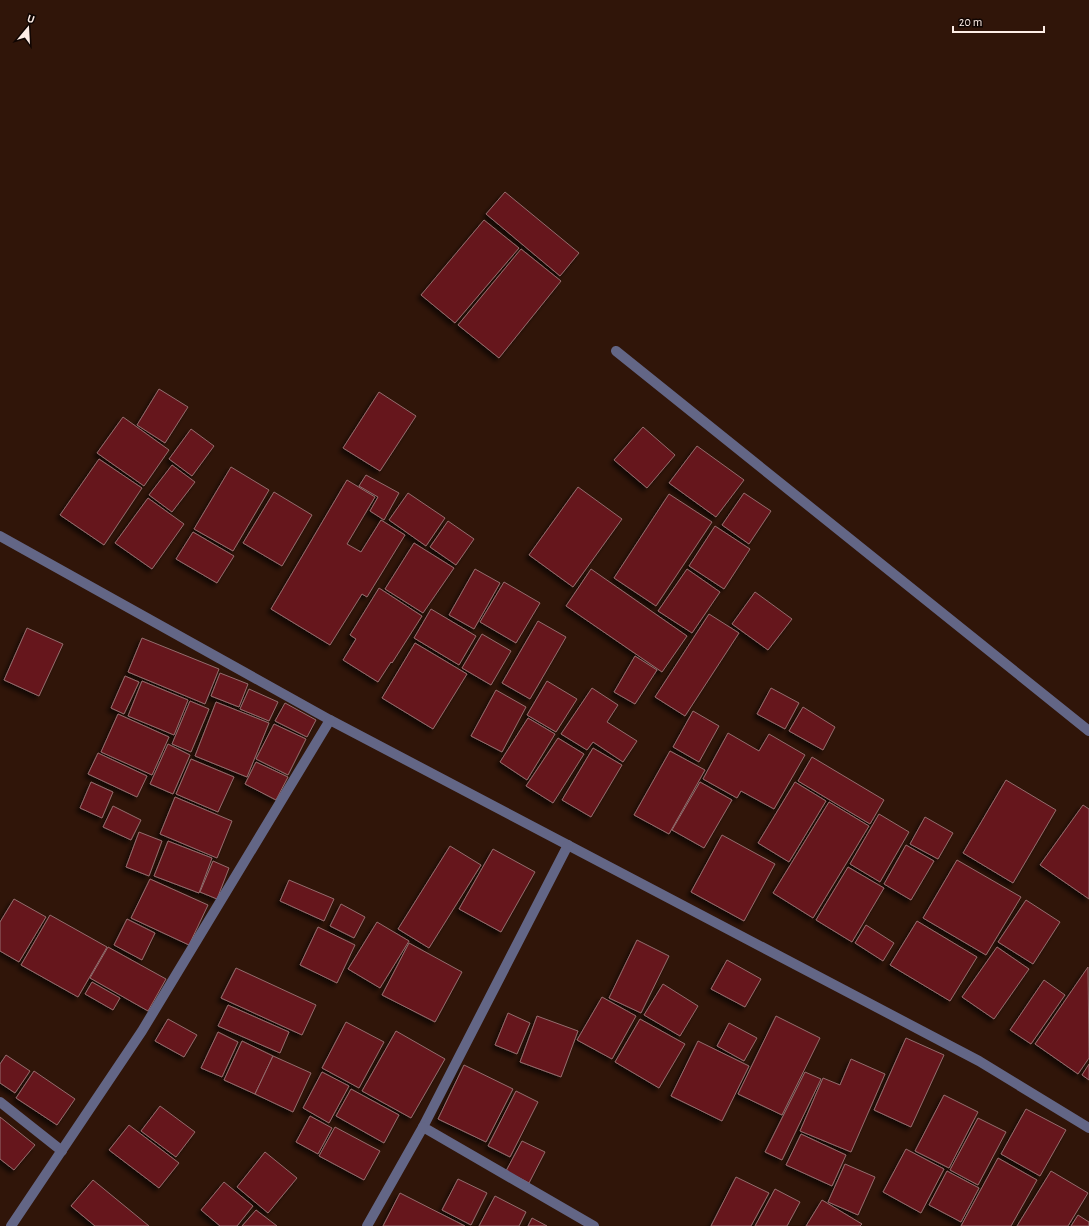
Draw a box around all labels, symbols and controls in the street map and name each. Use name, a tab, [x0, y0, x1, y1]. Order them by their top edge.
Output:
north arrow	[8, 8, 48, 48]
scale bar	[953, 8, 1044, 34]
text: U	[26, 13, 36, 25]
text: 20 m	[959, 16, 982, 28]

